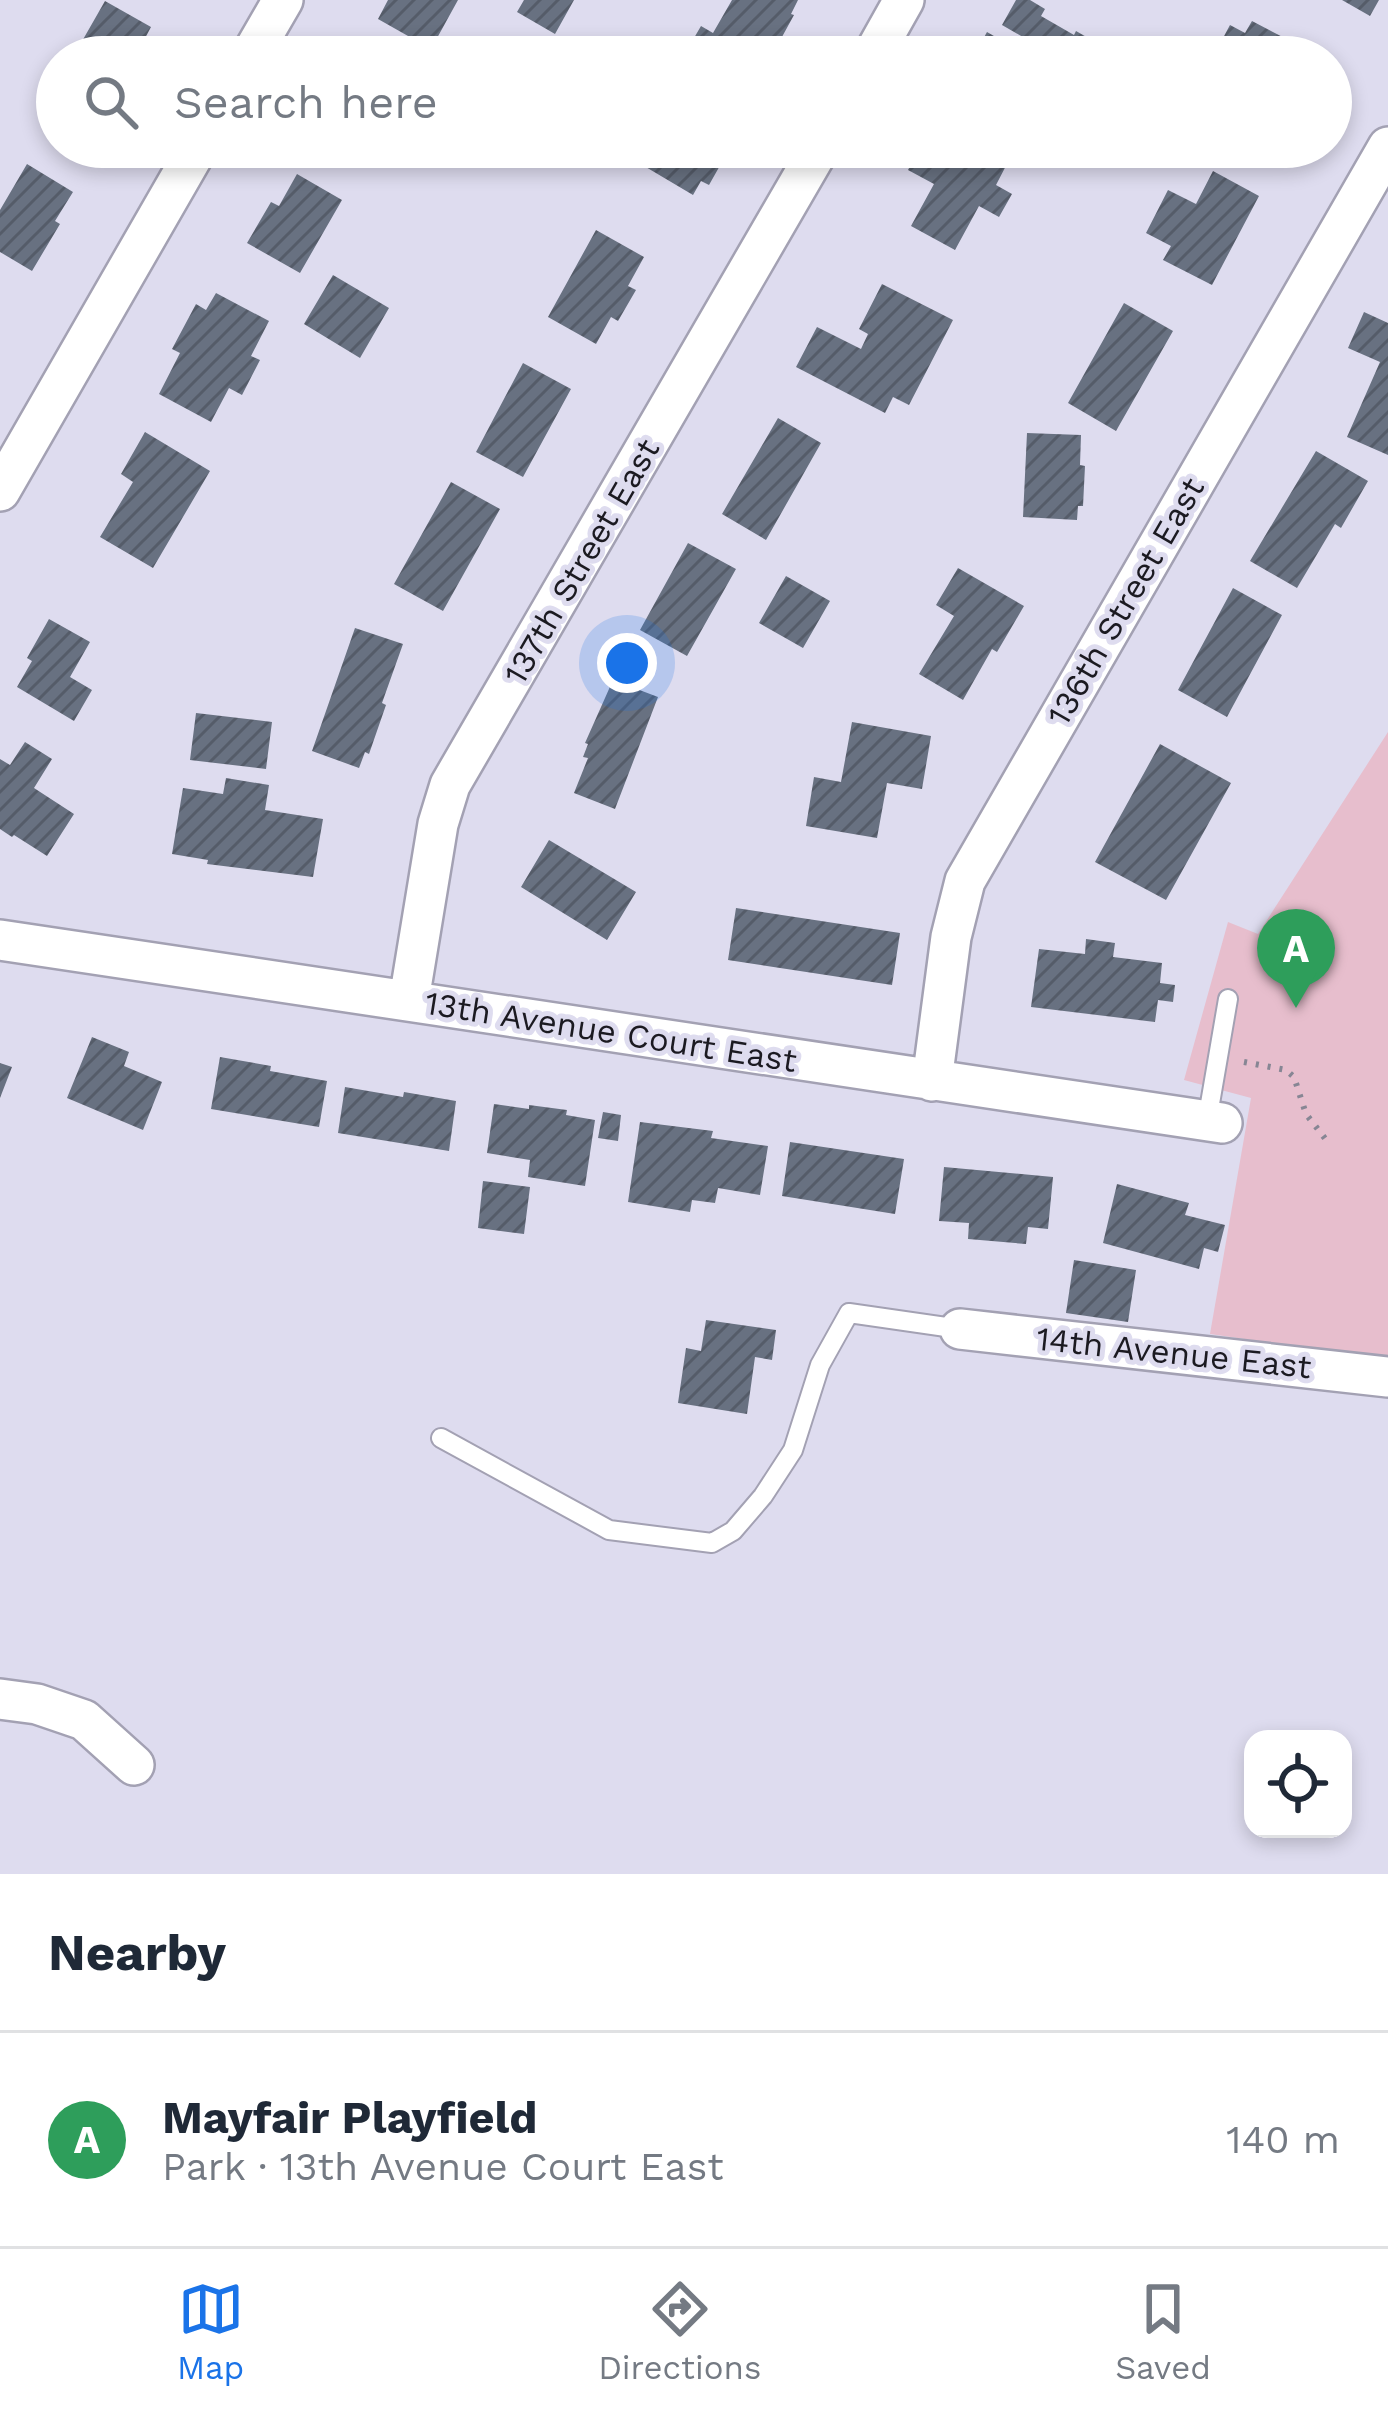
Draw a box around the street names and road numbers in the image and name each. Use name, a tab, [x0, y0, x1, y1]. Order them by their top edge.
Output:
street label: 137th Street East	[495, 432, 667, 691]
street label: 136th Street East	[1039, 470, 1212, 732]
street label: 13th Avenue Court East	[422, 983, 800, 1080]
street label: 14th Avenue East	[1035, 1319, 1313, 1386]

